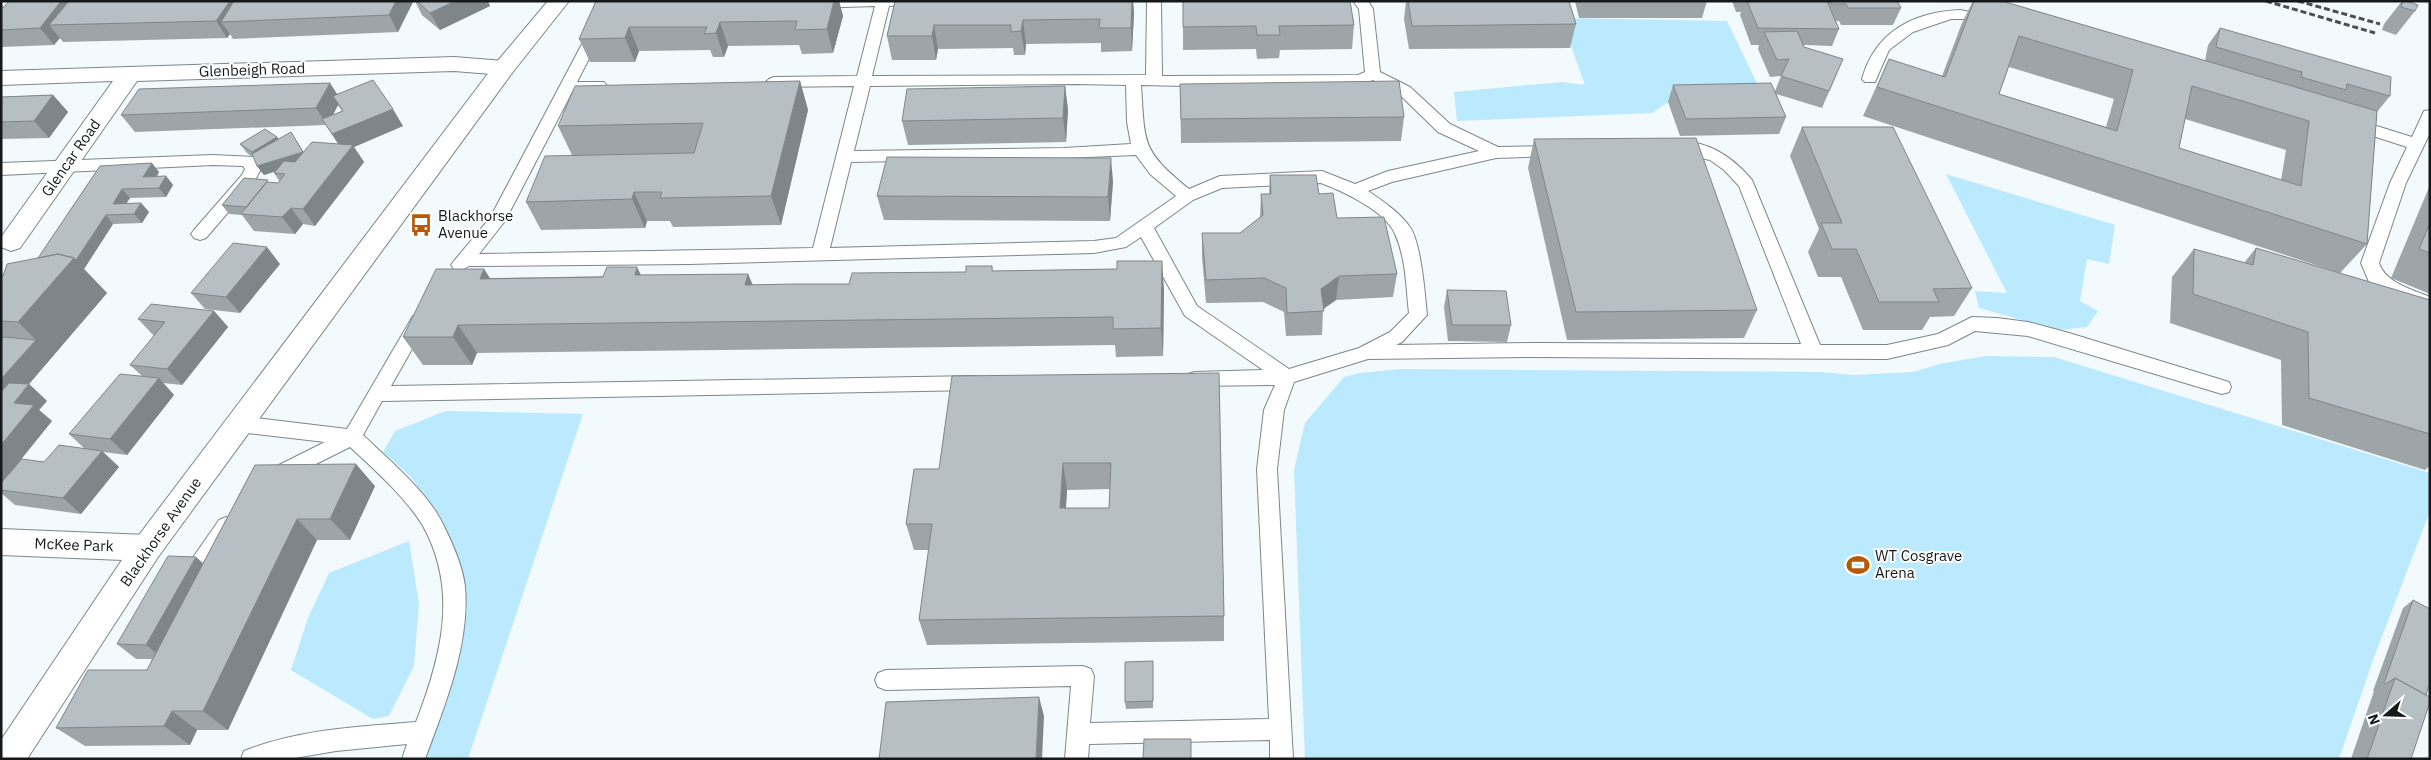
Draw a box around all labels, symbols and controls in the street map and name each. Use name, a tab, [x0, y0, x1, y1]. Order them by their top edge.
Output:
street label: Glenbeigh Road	[198, 58, 305, 81]
street label: Glencar Road	[37, 115, 104, 200]
place label: Blackhorse Avenue	[438, 206, 513, 242]
bus stop icon: Blackhorse Avenue	[408, 212, 434, 238]
street label: Blackhorse Avenue	[116, 473, 205, 590]
street label: McKee Park	[34, 534, 114, 555]
place label: WT Cosgrave Arena	[1875, 546, 1962, 582]
sports icon: WT Cosgrave Arena	[1845, 552, 1871, 578]
north arrow	[2361, 690, 2411, 740]
text: N	[2364, 712, 2384, 727]

